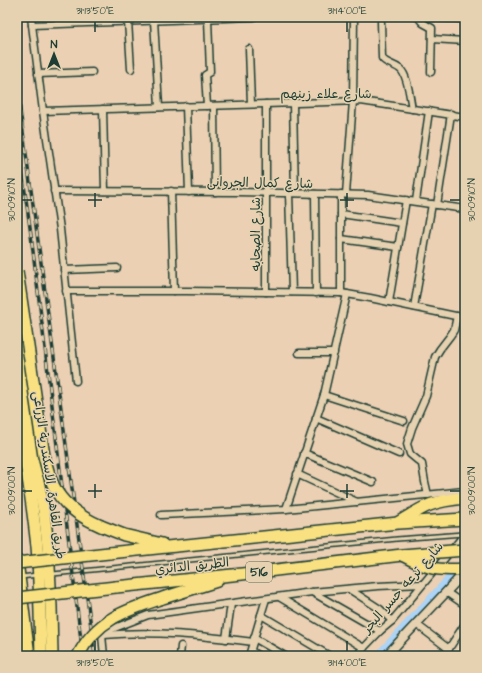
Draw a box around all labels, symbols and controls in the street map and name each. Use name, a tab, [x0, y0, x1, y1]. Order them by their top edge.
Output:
text: 31°13'50"E	[76, 4, 114, 18]
text: 31°14'00"E	[327, 4, 367, 18]
north arrow	[34, 34, 74, 74]
text: N	[51, 37, 58, 52]
street label: شارع علاء زينهم	[280, 85, 372, 104]
street label: شارع كمال الجروانى	[207, 173, 313, 193]
text: 30°09'10"N	[5, 178, 19, 222]
text: 30°09'10"N	[465, 178, 479, 222]
street label: شارع الصحابه	[247, 197, 265, 271]
street label: طريق القاهرة, الاسكندرية الزراعى	[28, 390, 70, 560]
text: 30°09'00"N	[5, 467, 19, 515]
text: 30°09'00"N	[465, 467, 479, 515]
street label: شارع ترعه جسر البحر	[357, 538, 448, 638]
street label: الطريق الدائري	[154, 553, 230, 579]
road number: 516	[246, 562, 272, 582]
text: 31°13'50"E	[76, 656, 114, 670]
text: 31°14'00"E	[327, 656, 367, 670]

